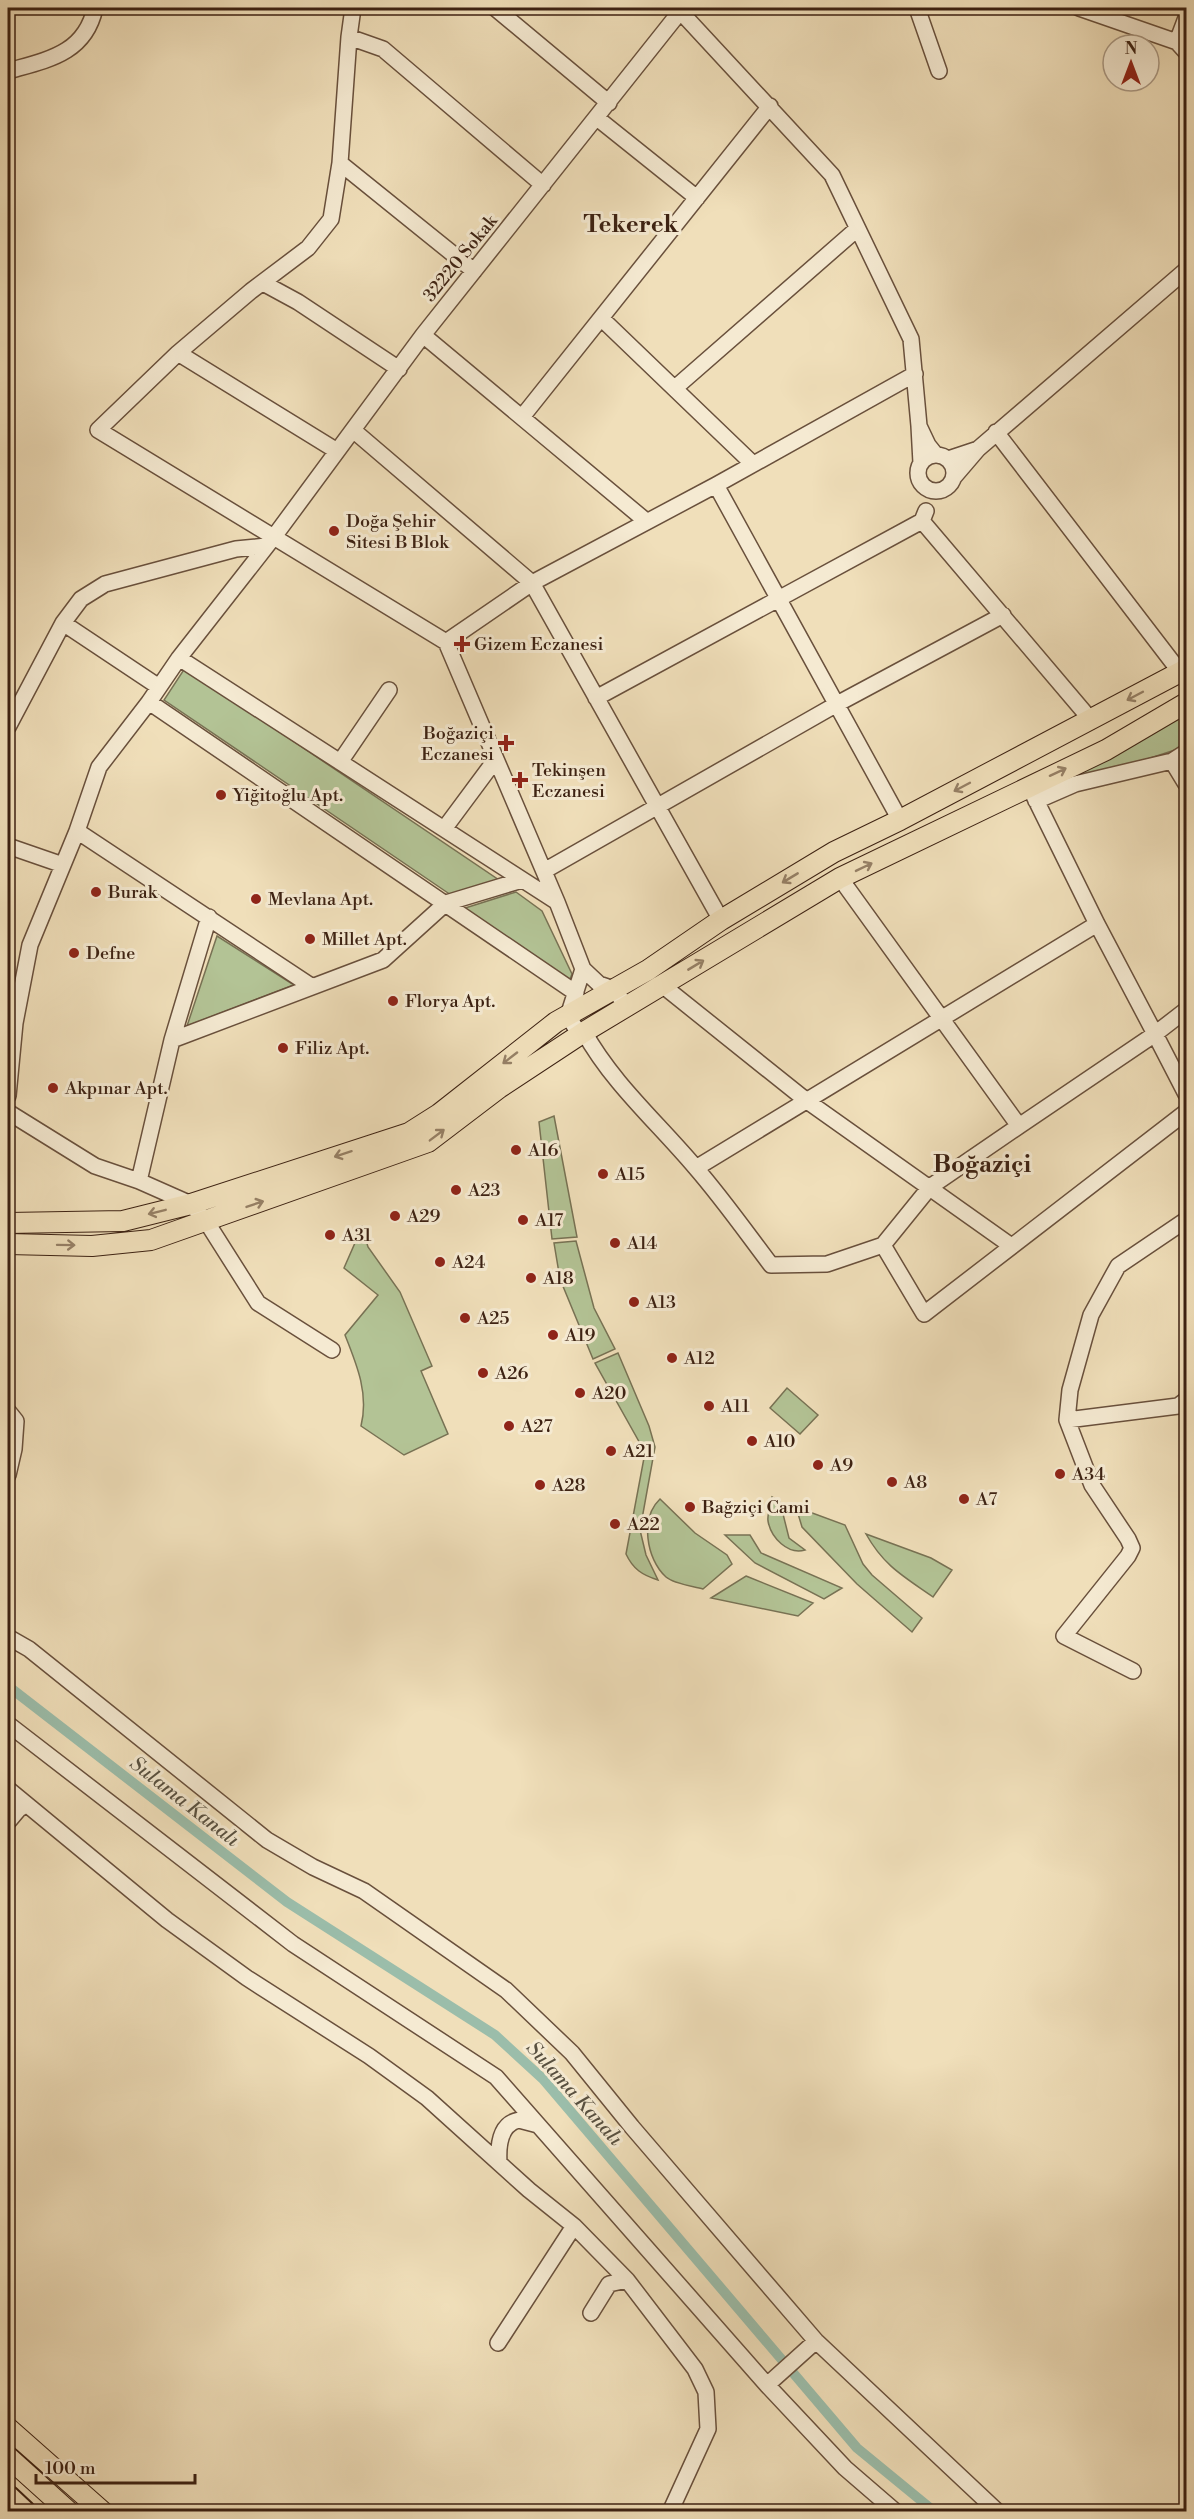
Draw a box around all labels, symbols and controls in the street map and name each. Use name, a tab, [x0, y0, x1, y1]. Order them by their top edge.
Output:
north arrow	[1101, 33, 1161, 93]
text: N	[1125, 39, 1138, 59]
street label: 32220 Sokak	[418, 209, 503, 306]
district label: Tekerek	[584, 210, 680, 240]
place label: Doğa Şehir Sitesi B Blok	[346, 510, 450, 554]
marker: Doğa Şehir Sitesi B Blok	[327, 524, 341, 538]
place label: Gizem Eczanesi	[474, 633, 603, 656]
marker: Gizem Eczanesi	[455, 637, 469, 651]
one-way arrow	[1127, 690, 1144, 702]
place label: Boğaziçi Eczanesi	[421, 722, 494, 766]
marker: Boğaziçi Eczanesi	[499, 736, 513, 750]
place label: Tekinşen Eczanesi	[532, 759, 606, 803]
one-way arrow	[1049, 765, 1067, 777]
marker: Tekinşen Eczanesi	[513, 773, 527, 787]
one-way arrow	[954, 782, 972, 793]
place label: Yiğitoğlu Apt.	[232, 784, 343, 807]
marker: Yiğitoğlu Apt.	[214, 788, 228, 802]
one-way arrow	[855, 860, 873, 872]
one-way arrow	[782, 873, 799, 885]
place label: Burak	[107, 881, 159, 904]
marker: Burak	[89, 885, 103, 899]
place label: Mevlana Apt.	[268, 888, 373, 911]
marker: Mevlana Apt.	[249, 892, 263, 906]
place label: Millet Apt.	[322, 928, 407, 951]
marker: Millet Apt.	[303, 932, 317, 946]
place label: Defne	[86, 942, 135, 965]
marker: Defne	[67, 946, 81, 960]
one-way arrow	[687, 958, 704, 970]
place label: Florya Apt.	[405, 990, 495, 1013]
marker: Florya Apt.	[386, 994, 400, 1008]
place label: Filiz Apt.	[295, 1037, 369, 1060]
marker: Filiz Apt.	[276, 1041, 290, 1055]
one-way arrow	[503, 1052, 519, 1065]
place label: Akpınar Apt.	[64, 1077, 168, 1100]
marker: Akpınar Apt.	[46, 1081, 60, 1095]
one-way arrow	[428, 1129, 444, 1142]
place label: A16	[527, 1139, 558, 1162]
marker: A16	[509, 1143, 523, 1157]
one-way arrow	[334, 1149, 353, 1160]
district label: Boğaziçi	[933, 1150, 1031, 1180]
place label: A15	[614, 1163, 645, 1186]
marker: A15	[596, 1167, 610, 1181]
place label: A23	[467, 1179, 501, 1202]
marker: A23	[449, 1183, 463, 1197]
one-way arrow	[245, 1197, 264, 1208]
place label: A29	[406, 1205, 441, 1228]
one-way arrow	[148, 1207, 167, 1219]
marker: A29	[388, 1209, 402, 1223]
place label: A17	[534, 1209, 563, 1232]
marker: A17	[516, 1213, 530, 1227]
place label: A31	[341, 1224, 372, 1247]
marker: A31	[323, 1228, 337, 1242]
place label: A14	[626, 1232, 657, 1255]
marker: A14	[608, 1236, 622, 1250]
one-way arrow	[55, 1239, 75, 1251]
place label: A24	[451, 1251, 486, 1274]
marker: A24	[433, 1255, 447, 1269]
place label: A18	[542, 1267, 574, 1290]
marker: A18	[524, 1271, 538, 1285]
place label: A13	[645, 1291, 676, 1314]
marker: A13	[627, 1295, 641, 1309]
place label: A25	[476, 1307, 510, 1330]
marker: A25	[458, 1311, 472, 1325]
place label: A19	[564, 1324, 595, 1347]
marker: A19	[546, 1328, 560, 1342]
place label: A12	[683, 1347, 715, 1370]
marker: A12	[665, 1351, 679, 1365]
place label: A26	[494, 1362, 529, 1385]
marker: A26	[476, 1366, 490, 1380]
place label: A20	[591, 1382, 627, 1405]
marker: A20	[573, 1386, 587, 1400]
place label: A11	[720, 1395, 750, 1418]
marker: A11	[702, 1399, 716, 1413]
place label: A27	[520, 1415, 553, 1438]
marker: A27	[502, 1419, 516, 1433]
place label: A10	[763, 1430, 796, 1453]
marker: A10	[745, 1434, 759, 1448]
place label: A21	[622, 1440, 654, 1463]
marker: A21	[604, 1444, 618, 1458]
place label: A9	[829, 1454, 853, 1477]
marker: A9	[811, 1458, 825, 1472]
place label: A34	[1071, 1463, 1106, 1486]
marker: A34	[1053, 1467, 1067, 1481]
place label: A8	[903, 1471, 927, 1494]
place label: A28	[551, 1474, 586, 1497]
marker: A8	[885, 1475, 899, 1489]
marker: A28	[533, 1478, 547, 1492]
place label: A7	[975, 1488, 997, 1511]
marker: A7	[957, 1492, 971, 1506]
place label: Bağziçi Cami	[701, 1496, 810, 1519]
marker: Bağziçi Cami	[683, 1500, 697, 1514]
place label: A22	[626, 1513, 660, 1536]
marker: A22	[608, 1517, 622, 1531]
water label: Sulama Kanalı	[124, 1752, 245, 1853]
water label: Sulama Kanalı	[520, 2036, 628, 2152]
scale bar	[36, 2447, 195, 2485]
text: 100 m	[45, 2457, 96, 2480]

